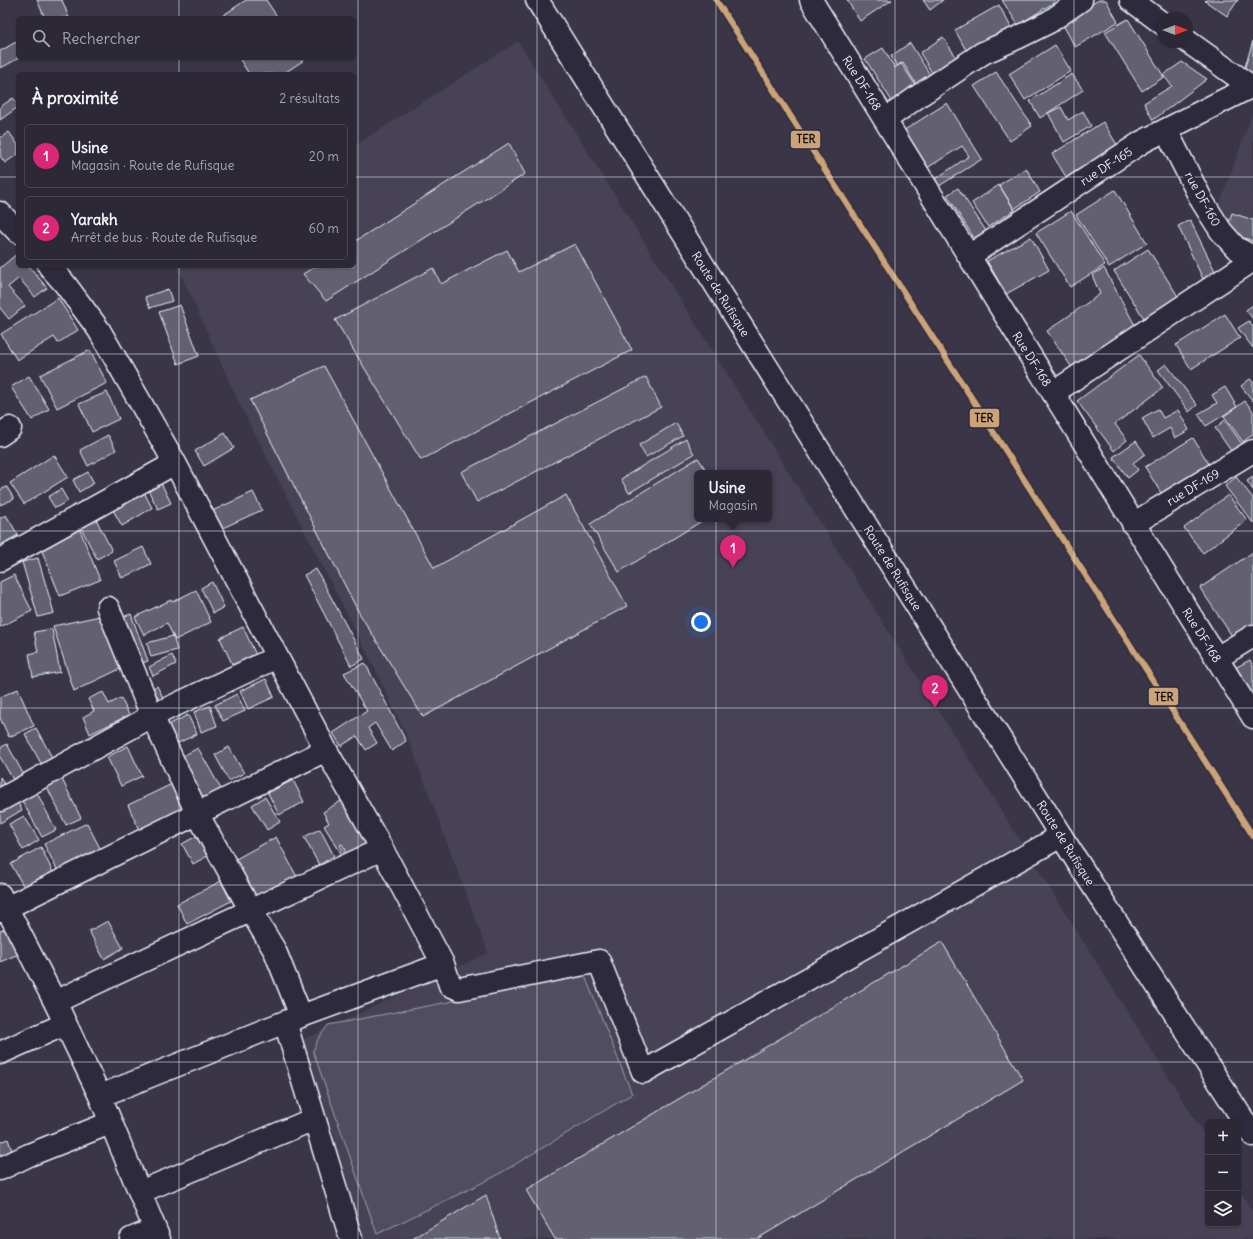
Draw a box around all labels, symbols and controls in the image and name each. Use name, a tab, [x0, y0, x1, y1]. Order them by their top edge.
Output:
north arrow	[1157, 12, 1193, 48]
search box	[16, 16, 356, 60]
icon: search	[30, 27, 52, 49]
text: Rechercher	[62, 29, 140, 48]
street label: Rue DF-168	[839, 53, 885, 113]
text: À proximité	[32, 87, 118, 109]
text: 2 résultats	[279, 90, 340, 107]
line badge: TER	[790, 130, 821, 149]
text: TER	[796, 132, 816, 146]
text: Usine	[71, 138, 108, 157]
street label: rue DF-165	[1077, 144, 1135, 188]
text: 1	[43, 148, 49, 165]
text: 20 m	[309, 148, 339, 165]
text: Magasin · Route de Rufisque	[71, 157, 235, 174]
street label: rue DF-160	[1182, 169, 1224, 229]
text: Yarakh	[71, 210, 118, 229]
text: 2	[42, 220, 50, 237]
text: 60 m	[308, 220, 339, 237]
text: Arrêt de bus · Route de Rufisque	[71, 229, 257, 246]
street label: Route de Rufisque	[689, 249, 753, 339]
street label: Rue DF-168	[1009, 329, 1055, 389]
line badge: TER	[969, 408, 1000, 428]
text: TER	[974, 411, 994, 425]
street label: rue DF-169	[1164, 465, 1222, 509]
popup	[694, 470, 772, 522]
text: Usine	[709, 478, 746, 497]
text: Magasin	[709, 497, 757, 514]
street label: Route de Rufisque	[861, 523, 925, 613]
pin: 1	[720, 535, 746, 568]
street label: Rue DF-168	[1179, 605, 1225, 665]
your location	[691, 612, 711, 632]
pin: 2	[922, 675, 948, 708]
line badge: TER	[1148, 687, 1179, 706]
text: TER	[1154, 690, 1174, 704]
street label: Route de Rufisque	[1034, 798, 1098, 888]
map controls	[1205, 1119, 1241, 1227]
button: +	[1205, 1119, 1241, 1155]
button: −	[1205, 1155, 1241, 1191]
button: layers	[1205, 1191, 1241, 1227]

